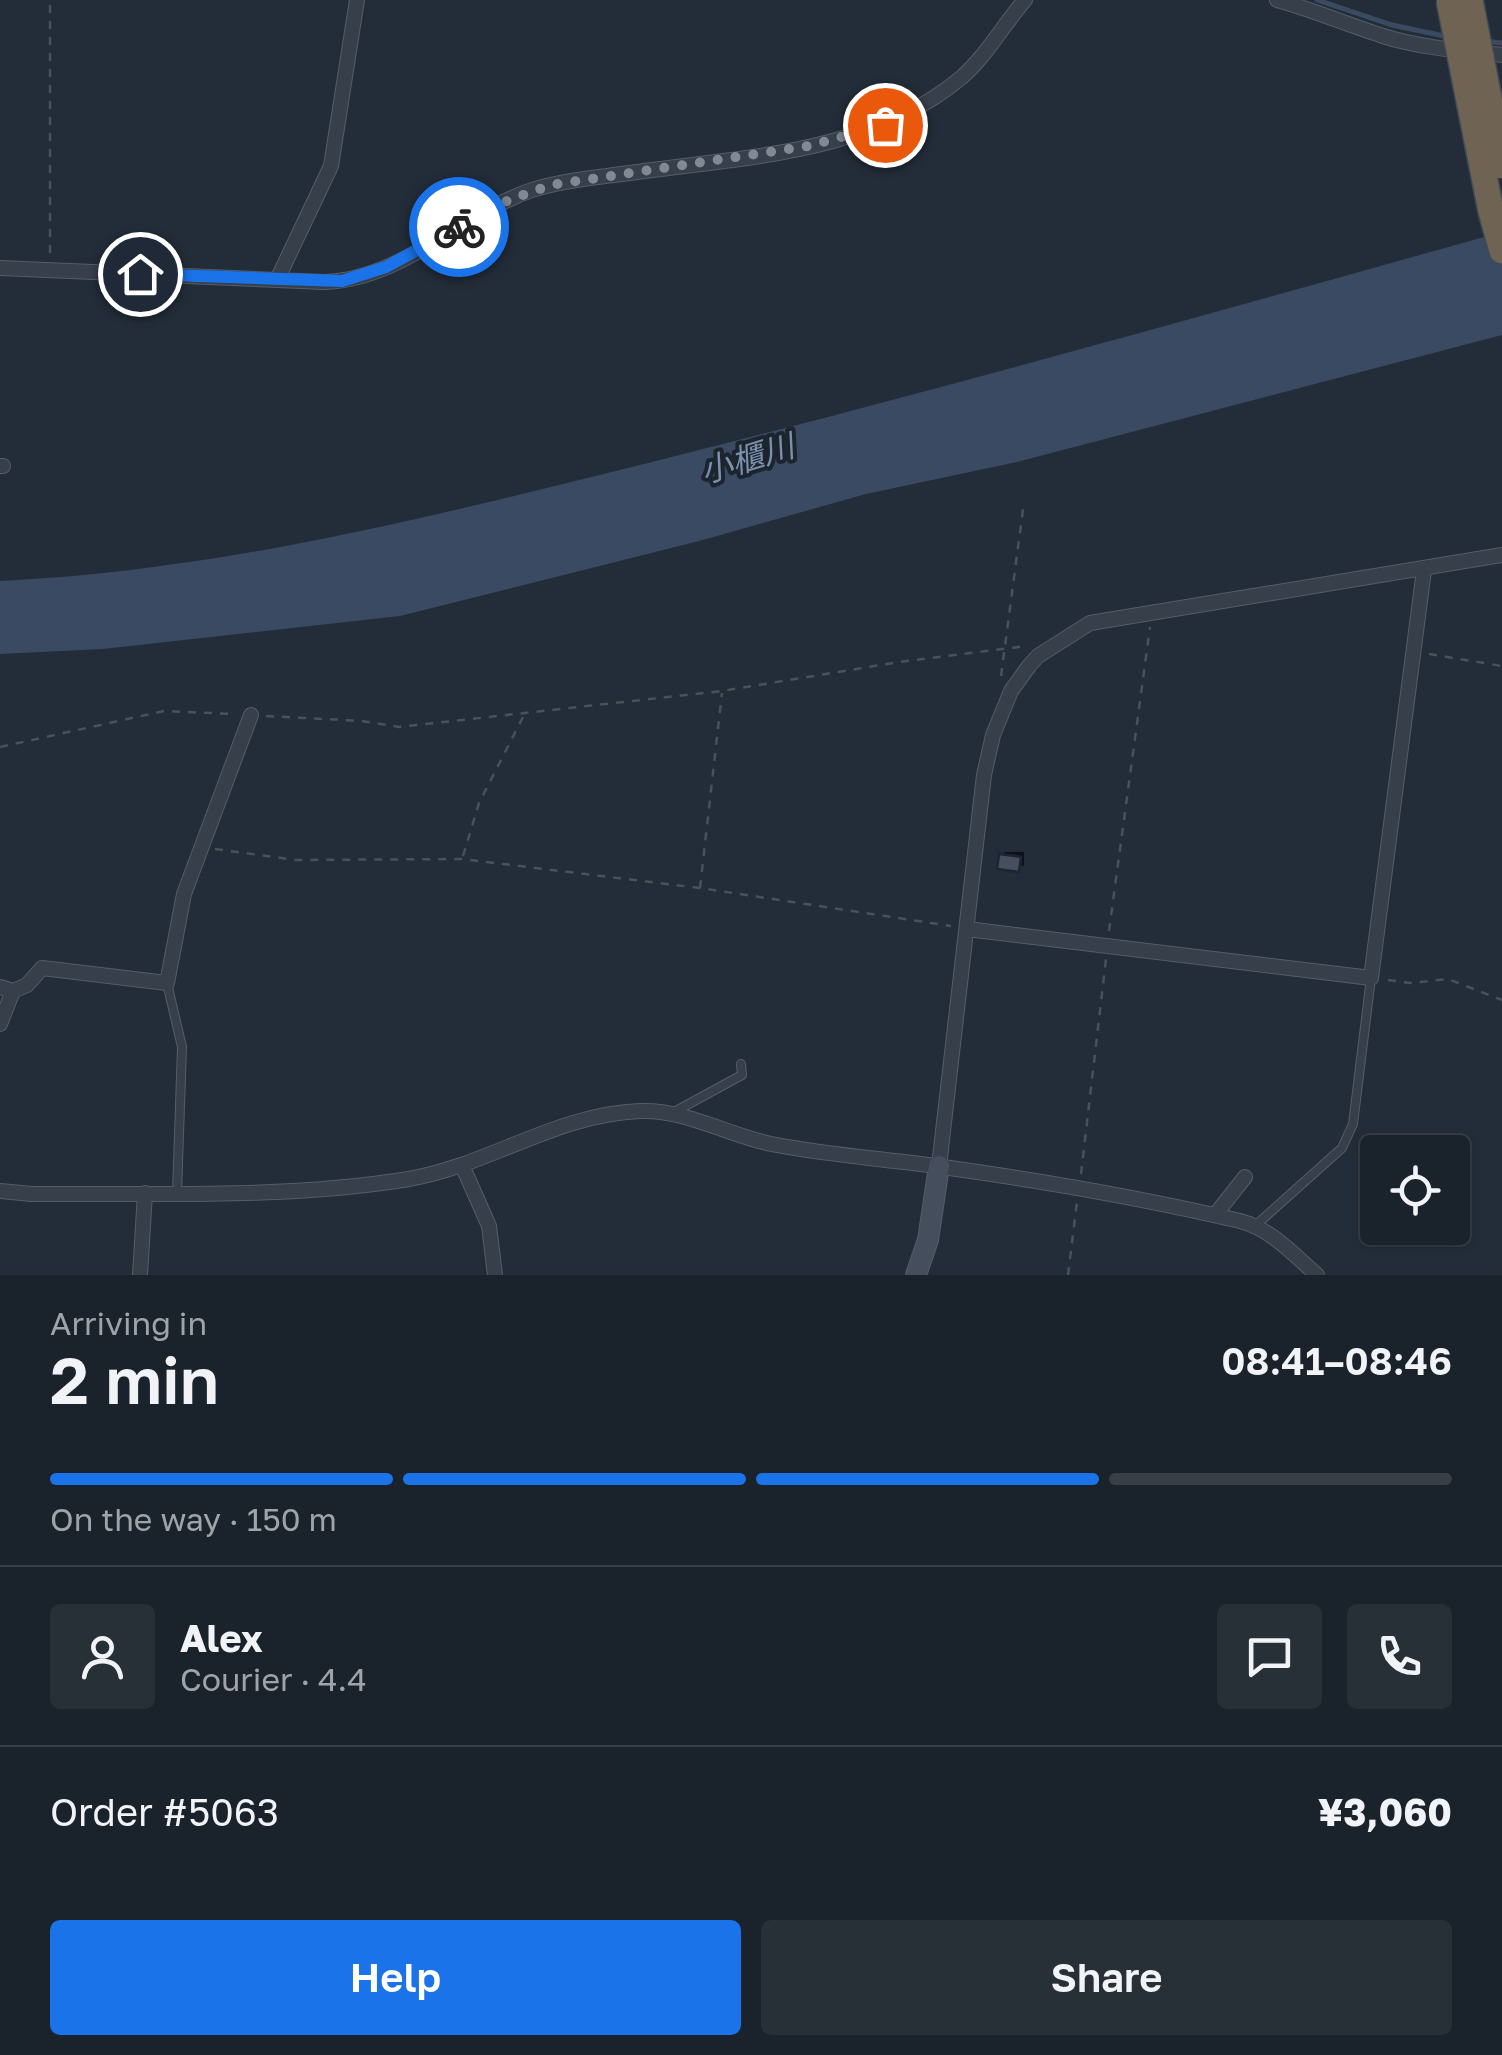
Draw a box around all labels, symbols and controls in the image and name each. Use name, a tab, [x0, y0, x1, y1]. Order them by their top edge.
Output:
pin	[843, 83, 928, 168]
icon: bag	[858, 98, 913, 153]
courier	[409, 177, 509, 277]
icon: bike	[432, 200, 487, 255]
pin	[98, 232, 183, 317]
icon: home	[113, 247, 168, 302]
water label: 小櫃川	[696, 425, 801, 490]
map controls	[1360, 1135, 1470, 1245]
button: locate	[1360, 1135, 1470, 1245]
text: Arriving in	[50, 1304, 207, 1342]
text: 08:41–08:46	[1221, 1338, 1452, 1383]
text: 2 min	[50, 1340, 219, 1418]
text: On the way · 150 m	[50, 1500, 337, 1538]
button: person	[50, 1604, 155, 1709]
button: chat	[1217, 1604, 1322, 1709]
button: phone	[1347, 1604, 1452, 1709]
text: Alex	[180, 1615, 263, 1660]
text: Courier · 4.4	[180, 1660, 367, 1698]
text: Order #5063	[50, 1789, 279, 1834]
text: ¥3,060	[1318, 1789, 1452, 1834]
button: Help	[50, 1920, 741, 2035]
button: Share	[761, 1920, 1452, 2035]

